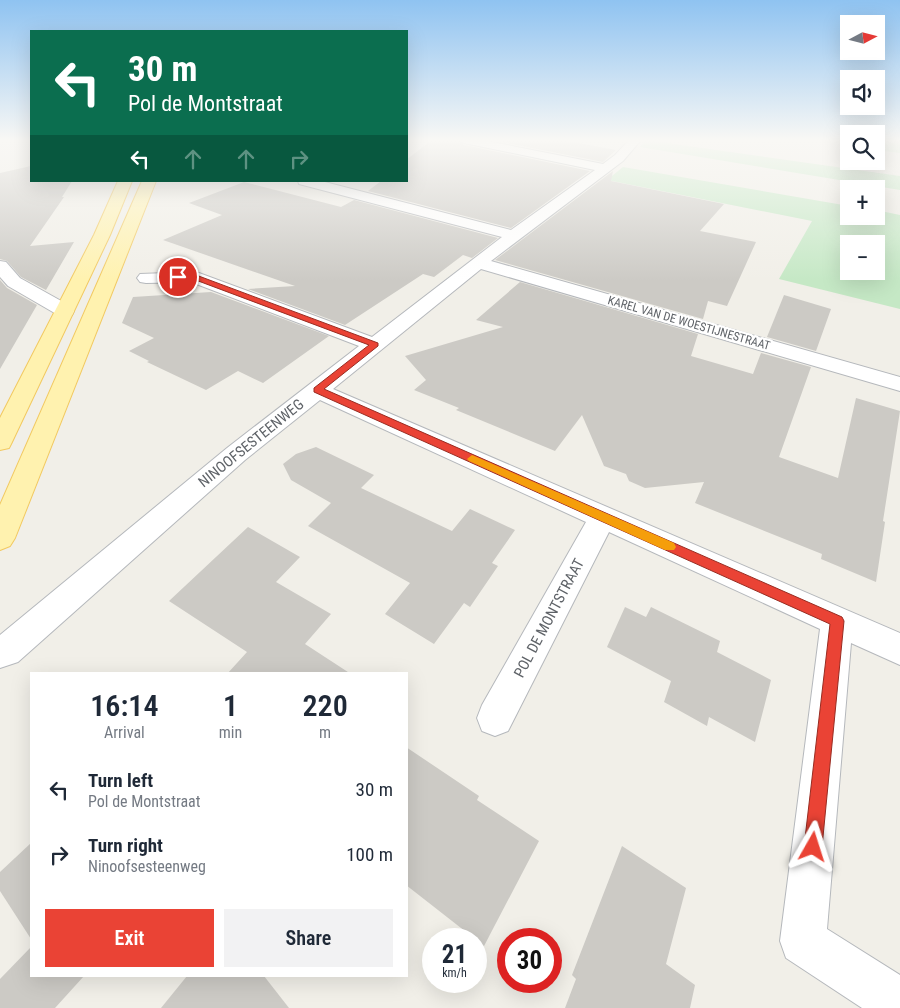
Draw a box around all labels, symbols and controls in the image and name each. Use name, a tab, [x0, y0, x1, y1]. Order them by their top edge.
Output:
north arrow	[840, 15, 885, 60]
map controls	[840, 15, 885, 280]
text: 30 m	[128, 49, 197, 90]
icon: left	[45, 50, 110, 115]
button: sound	[840, 70, 885, 115]
text: Pol de Montstraat	[128, 91, 283, 116]
button: search	[840, 125, 885, 170]
icon: left	[126, 145, 154, 173]
icon: ahead	[179, 145, 207, 173]
icon: ahead	[232, 145, 260, 173]
icon: right	[285, 145, 313, 173]
button: +	[840, 180, 885, 225]
button: −	[840, 235, 885, 280]
pin	[157, 256, 199, 298]
icon: arrive	[164, 263, 192, 291]
street label: KAREL VAN DE WOESTIJNESTRAAT	[606, 293, 772, 353]
street label: NINOOFSESTEENWEG	[195, 395, 307, 491]
street label: POL DE MONTSTRAAT	[510, 555, 588, 681]
text: 16:14	[90, 688, 159, 723]
text: 1	[223, 688, 238, 723]
text: 220	[302, 688, 348, 723]
text: Arrival	[104, 723, 145, 742]
text: min	[219, 723, 242, 742]
text: m	[319, 723, 331, 742]
text: Turn left	[88, 769, 153, 792]
icon: left	[45, 776, 73, 804]
text: 30 m	[356, 778, 393, 801]
text: Pol de Montstraat	[88, 792, 201, 811]
position arrow	[786, 820, 838, 872]
text: Turn right	[88, 834, 163, 857]
icon: right	[45, 841, 73, 869]
text: 100 m	[346, 843, 393, 866]
text: Ninoofsesteenweg	[88, 857, 206, 876]
button: Exit	[45, 909, 214, 967]
button: Share	[224, 909, 393, 967]
speed limit sign: 30	[497, 928, 562, 993]
text: 21	[442, 940, 467, 969]
text: km/h	[442, 966, 467, 980]

